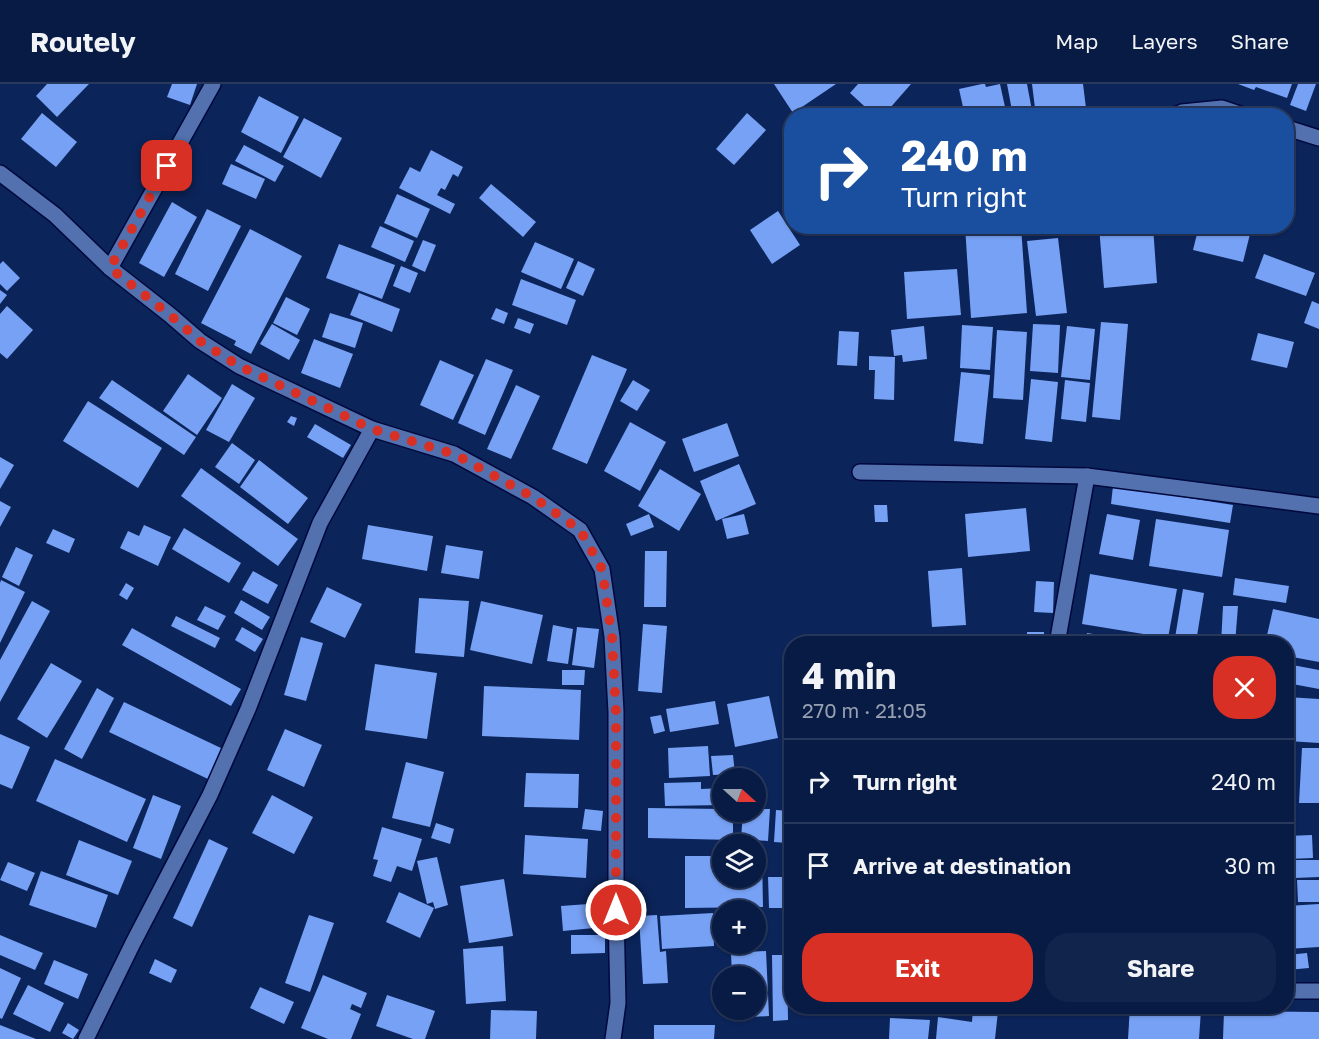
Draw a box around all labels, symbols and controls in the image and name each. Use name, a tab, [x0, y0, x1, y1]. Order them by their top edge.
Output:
text: Routely	[30, 25, 136, 58]
text: Map	[1055, 28, 1098, 54]
text: Layers	[1131, 28, 1198, 54]
text: Share	[1231, 28, 1289, 54]
text: 240 m	[901, 130, 1027, 180]
icon: right	[802, 132, 880, 210]
pin	[141, 140, 192, 191]
icon: arrive	[150, 149, 183, 182]
text: Turn right	[901, 181, 1027, 213]
text: 4 min	[802, 654, 897, 697]
button: close	[1213, 656, 1276, 719]
text: 270 m · 21:05	[802, 698, 927, 722]
icon: right	[802, 765, 835, 798]
north arrow	[712, 768, 766, 822]
map controls	[712, 768, 766, 1020]
text: Turn right	[853, 768, 957, 795]
text: 240 m	[1211, 768, 1276, 795]
button: layers	[712, 834, 766, 888]
icon: arrive	[802, 849, 835, 882]
text: Arrive at destination	[853, 852, 1071, 879]
text: 30 m	[1225, 852, 1276, 879]
position arrow	[584, 878, 648, 942]
button: +	[712, 900, 766, 954]
button: Exit	[802, 933, 1033, 1002]
button: Share	[1045, 933, 1276, 1002]
button: −	[712, 966, 766, 1020]

